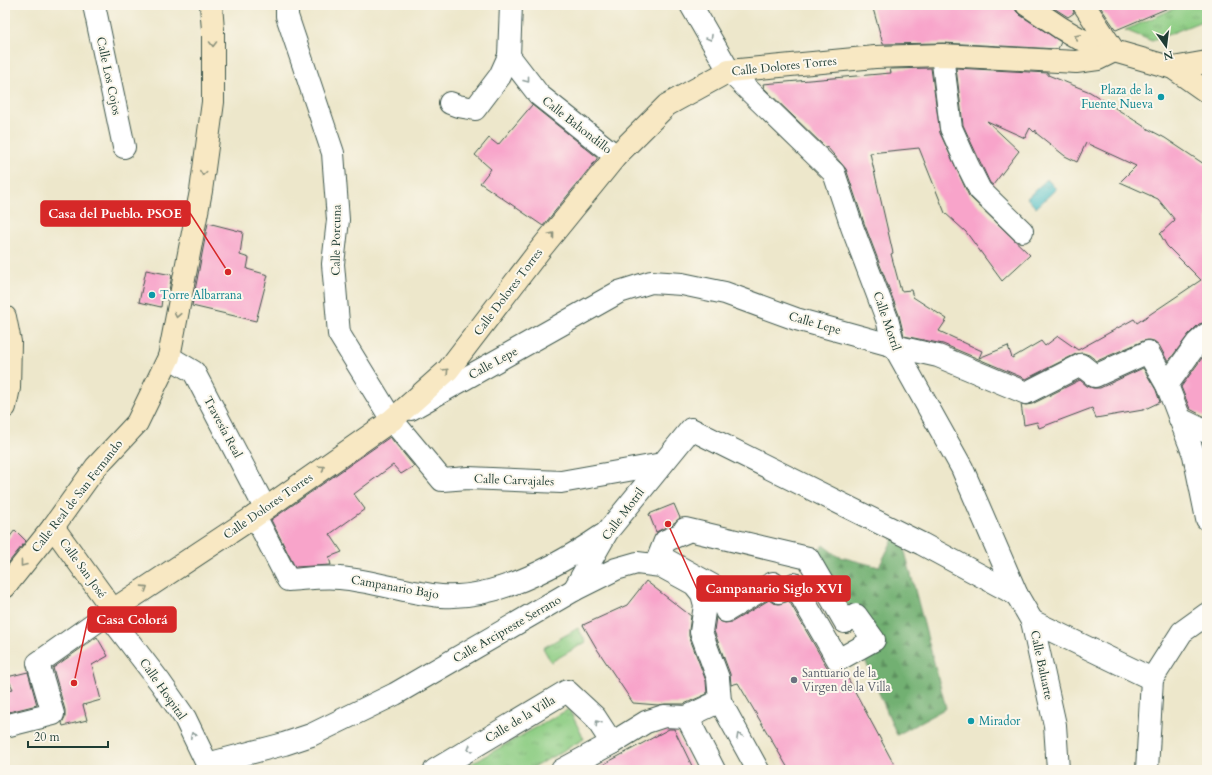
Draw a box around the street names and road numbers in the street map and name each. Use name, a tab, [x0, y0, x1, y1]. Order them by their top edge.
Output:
street label: Calle Los Cojos	[93, 35, 125, 117]
street label: Calle Dolores Torres	[731, 53, 837, 79]
street label: Calle Bahondillo	[539, 93, 616, 158]
street label: Calle Porcuna	[327, 203, 345, 276]
street label: Calle Dolores Torres	[470, 245, 546, 339]
street label: Calle Motril	[869, 289, 905, 353]
street label: Calle Lepe	[787, 308, 843, 338]
street label: Calle Lepe	[466, 343, 520, 383]
street label: Travesía Real	[200, 393, 246, 461]
street label: Calle Real de San Fernando	[28, 436, 126, 556]
street label: Calle Dolores Torres	[220, 469, 316, 543]
street label: Calle Carvajales	[474, 471, 554, 489]
street label: Calle Motril	[598, 485, 648, 543]
street label: Calle San José	[56, 535, 110, 601]
street label: Campanario Bajo	[350, 571, 441, 603]
street label: Calle Arcipreste Serrano	[450, 591, 564, 667]
street label: Calle Baluarte	[1027, 629, 1057, 701]
street label: Calle Hospital	[136, 655, 190, 723]
street label: Calle de la Villa	[482, 691, 559, 746]

